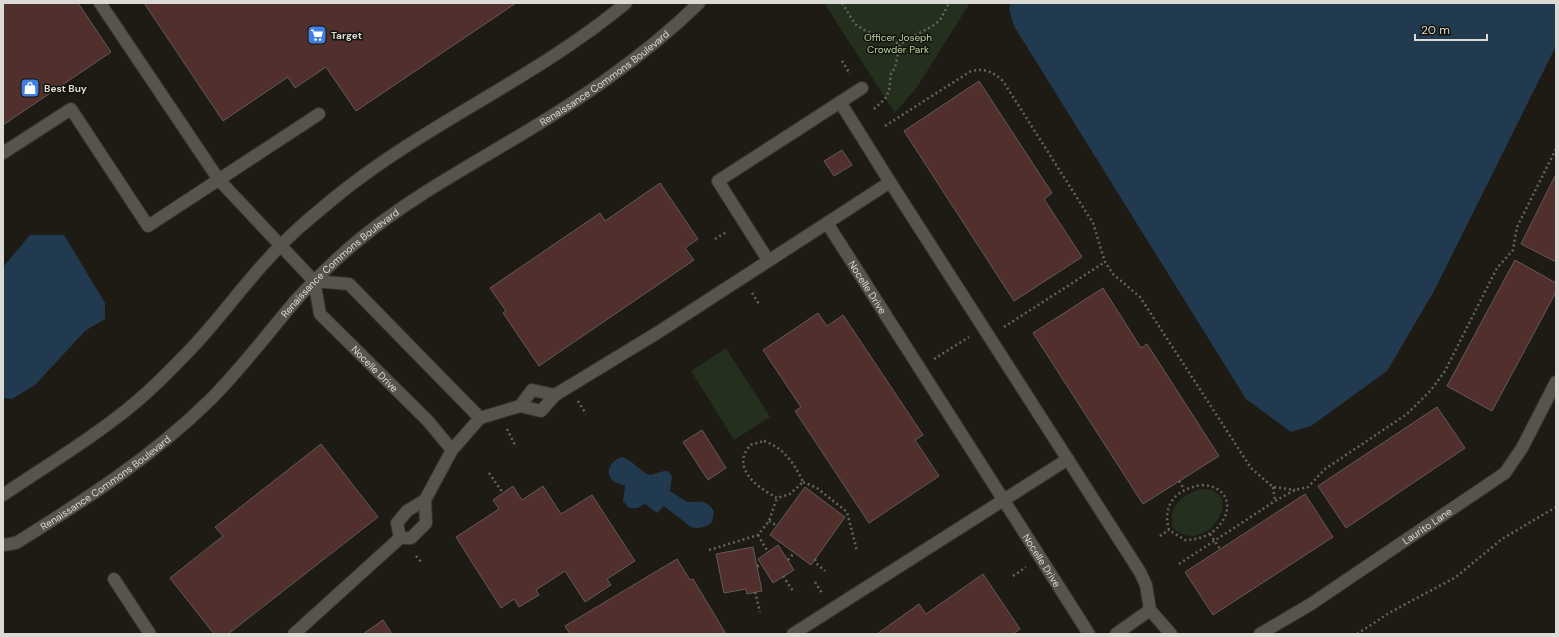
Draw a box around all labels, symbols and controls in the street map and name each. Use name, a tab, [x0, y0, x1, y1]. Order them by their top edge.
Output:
scale bar	[1415, 16, 1487, 42]
text: 20 m	[1421, 22, 1450, 38]
supermarket icon: Target	[306, 24, 328, 46]
street label: Renaissance Commons Boulevard	[537, 27, 672, 129]
place label: Target	[331, 29, 362, 42]
park label: Officer Joseph Crowder Park	[864, 31, 932, 56]
shop icon: Best Buy	[19, 77, 41, 99]
place label: Best Buy	[44, 82, 87, 95]
street label: Renaissance Commons Boulevard	[278, 206, 402, 320]
street label: Nocelle Drive	[846, 258, 889, 317]
street label: Nocelle Drive	[349, 343, 401, 395]
street label: Renaissance Commons Boulevard	[38, 433, 173, 533]
street label: Laurito Lane	[1400, 505, 1455, 548]
street label: Nocelle Drive	[1020, 531, 1064, 590]

